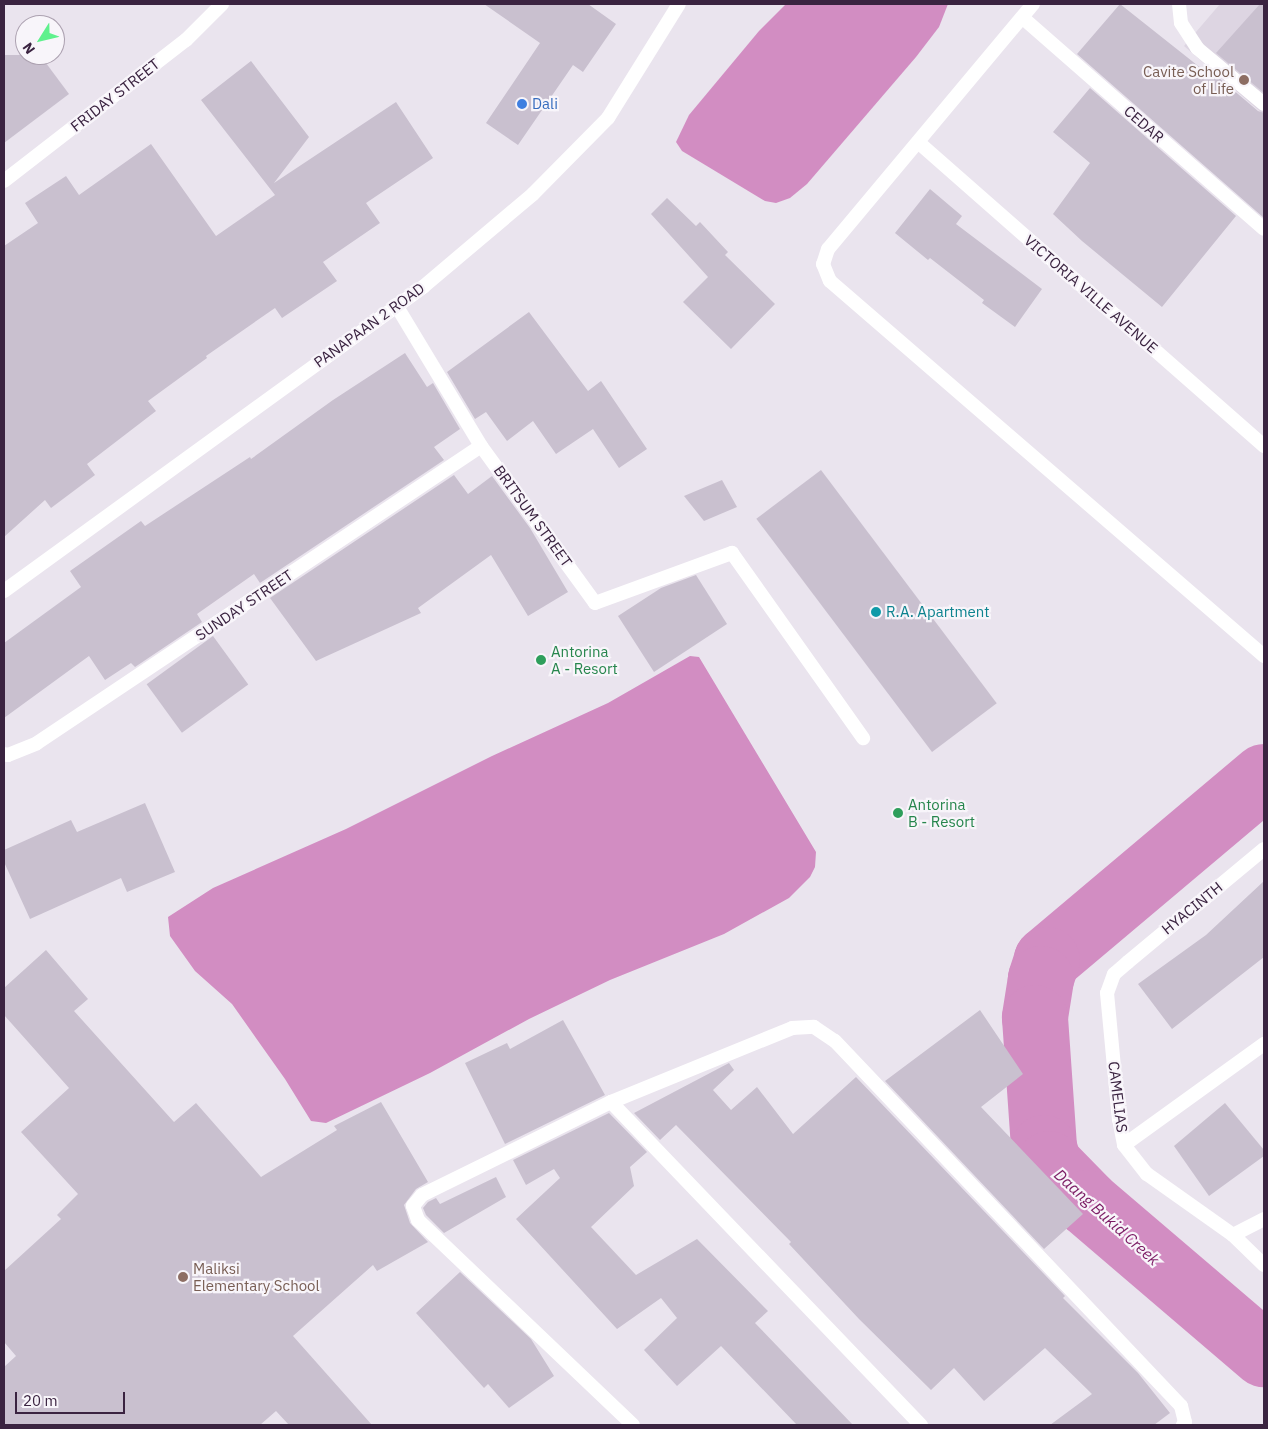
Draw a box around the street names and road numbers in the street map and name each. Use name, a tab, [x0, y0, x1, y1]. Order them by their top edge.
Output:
street label: FRIDAY STREET	[67, 55, 163, 135]
street label: CEDAR	[1120, 102, 1168, 146]
street label: VICTORIA VILLE AVENUE	[1021, 231, 1161, 357]
street label: PANAPAAN 2 ROAD	[310, 279, 428, 371]
street label: BRITSUM STREET	[490, 462, 576, 570]
street label: SUNDAY STREET	[192, 566, 296, 644]
street label: HYACINTH	[1158, 878, 1226, 938]
street label: CAMELIAS	[1105, 1060, 1131, 1134]

